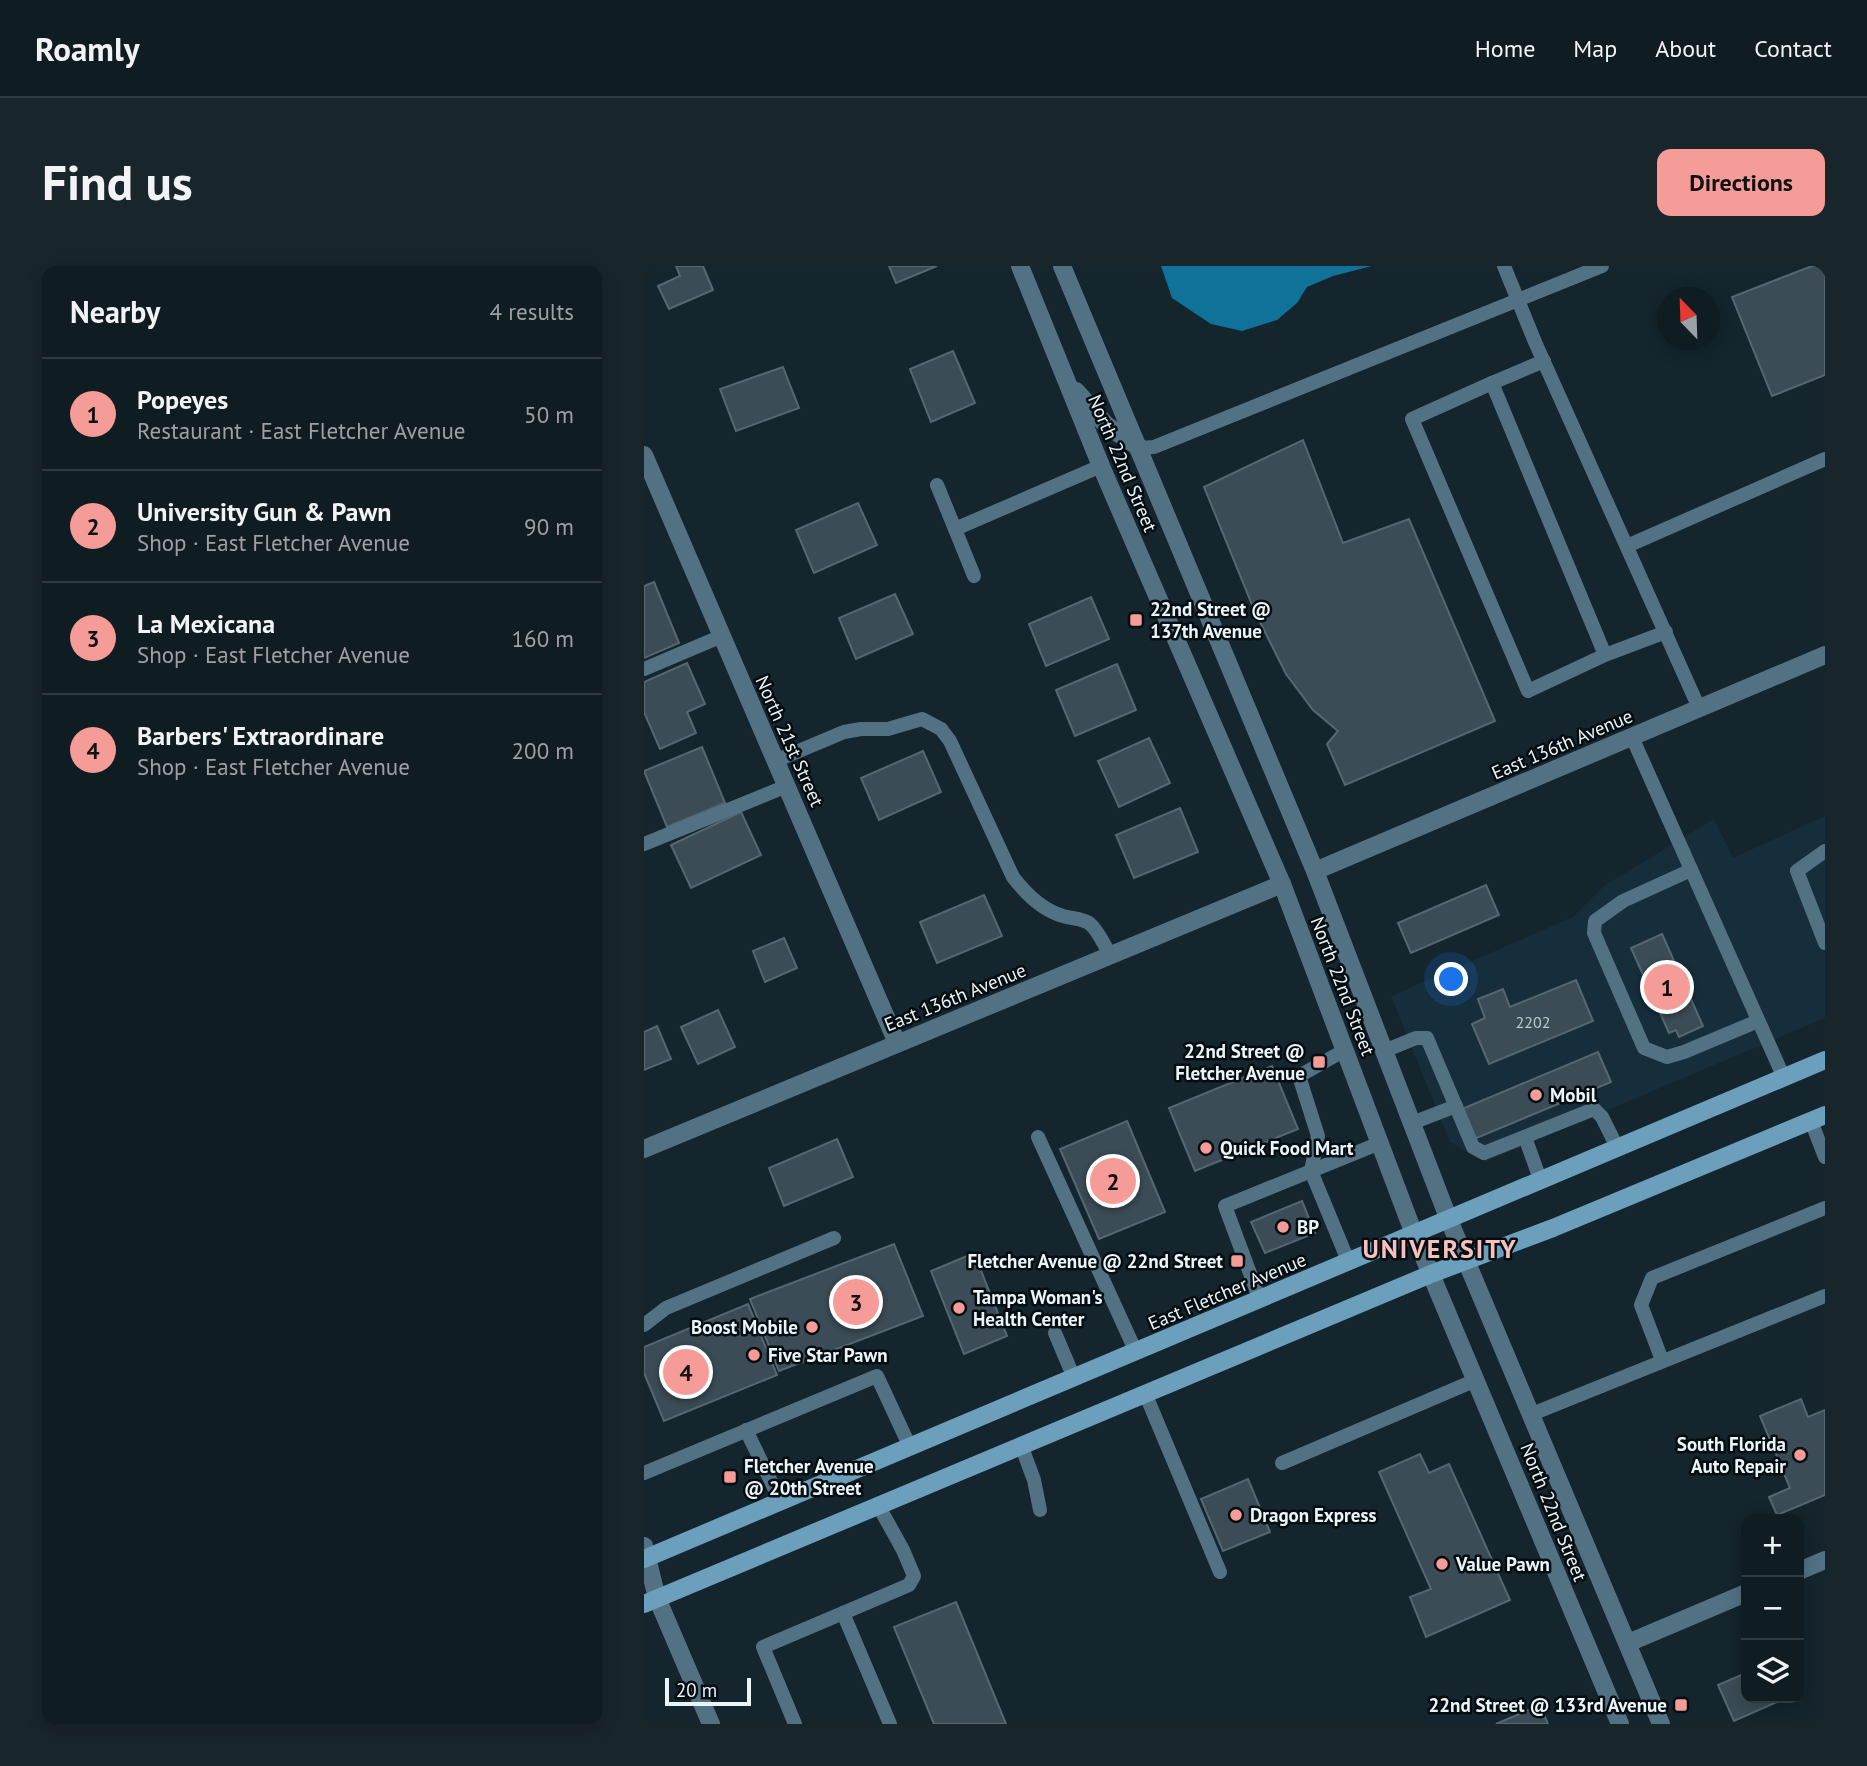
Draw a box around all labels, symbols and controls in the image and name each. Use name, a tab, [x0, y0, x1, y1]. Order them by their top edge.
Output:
text: Roamly	[35, 27, 139, 70]
text: Home	[1475, 33, 1535, 64]
text: Map	[1573, 33, 1617, 64]
text: About	[1655, 33, 1716, 64]
text: Contact	[1754, 33, 1832, 64]
button: Directions	[1657, 149, 1825, 216]
text: Find us	[42, 150, 193, 214]
north arrow	[1657, 287, 1720, 350]
text: Nearby	[70, 292, 160, 331]
text: 4 results	[490, 297, 574, 326]
text: Popeyes	[137, 383, 228, 416]
street label: North 22nd Street	[1083, 391, 1163, 536]
text: 1	[86, 400, 100, 429]
text: 50 m	[524, 400, 574, 429]
text: Restaurant · East Fletcher Avenue	[137, 416, 465, 445]
text: University Gun & Pawn	[137, 495, 391, 528]
text: 2	[86, 512, 100, 541]
text: 90 m	[524, 512, 574, 541]
text: Shop · East Fletcher Avenue	[137, 528, 410, 557]
place label: 22nd Street @ 137th Avenue	[1150, 597, 1271, 643]
text: La Mexicana	[137, 607, 275, 640]
marker: 22nd Street @ 137th Avenue	[1128, 612, 1144, 628]
text: 3	[86, 624, 100, 653]
text: 160 m	[512, 624, 574, 653]
text: Shop · East Fletcher Avenue	[137, 640, 410, 669]
street label: North 21st Street	[750, 672, 830, 811]
street label: East 136th Avenue	[1488, 703, 1636, 785]
text: Barbers' Extraordinare	[137, 719, 384, 752]
text: 4	[86, 736, 100, 765]
text: 200 m	[512, 736, 574, 765]
text: Shop · East Fletcher Avenue	[137, 752, 410, 781]
street label: North 22nd Street	[1305, 913, 1381, 1059]
street label: East 136th Avenue	[881, 958, 1029, 1036]
pin: 1	[1644, 961, 1690, 1013]
your location	[1434, 962, 1468, 996]
house number: 2202	[1516, 1012, 1550, 1032]
place label: 22nd Street @ Fletcher Avenue	[1175, 1039, 1305, 1085]
marker: 22nd Street @ Fletcher Avenue	[1311, 1054, 1327, 1070]
place label: Mobil	[1550, 1083, 1597, 1107]
marker: Mobil	[1528, 1087, 1544, 1103]
place label: Quick Food Mart	[1220, 1136, 1354, 1160]
marker: Quick Food Mart	[1198, 1140, 1214, 1156]
pin: 2	[1090, 1155, 1136, 1207]
place label: BP	[1297, 1215, 1319, 1239]
marker: BP	[1275, 1219, 1291, 1235]
district label: UNIVERSITY	[1362, 1232, 1518, 1265]
street label: East Fletcher Avenue	[1144, 1247, 1310, 1335]
place label: Fletcher Avenue @ 22nd Street	[967, 1249, 1223, 1273]
marker: Fletcher Avenue @ 22nd Street	[1229, 1253, 1245, 1269]
pin: 3	[833, 1276, 879, 1328]
place label: Tampa Woman's Health Center	[973, 1285, 1103, 1331]
marker: Tampa Woman's Health Center	[951, 1300, 967, 1316]
place label: Boost Mobile	[691, 1315, 798, 1339]
marker: Boost Mobile	[804, 1319, 820, 1335]
place label: Five Star Pawn	[768, 1343, 888, 1367]
pin: 4	[663, 1346, 709, 1398]
marker: Five Star Pawn	[746, 1347, 762, 1363]
place label: South Florida Auto Repair	[1677, 1432, 1786, 1478]
street label: North 22nd Street	[1515, 1439, 1593, 1585]
marker: South Florida Auto Repair	[1792, 1447, 1808, 1463]
place label: Fletcher Avenue @ 20th Street	[744, 1454, 874, 1500]
marker: Fletcher Avenue @ 20th Street	[722, 1469, 738, 1485]
place label: Dragon Express	[1250, 1503, 1376, 1527]
marker: Dragon Express	[1228, 1507, 1244, 1523]
map controls	[1741, 1514, 1804, 1703]
button: +	[1741, 1514, 1804, 1577]
place label: Value Pawn	[1455, 1552, 1550, 1576]
marker: Value Pawn	[1434, 1556, 1450, 1572]
button: −	[1741, 1577, 1804, 1640]
button: layers	[1741, 1640, 1804, 1703]
scale bar	[665, 1675, 751, 1707]
text: 20 m	[676, 1678, 717, 1702]
place label: 22nd Street @ 133rd Avenue	[1429, 1693, 1667, 1717]
marker: 22nd Street @ 133rd Avenue	[1673, 1697, 1689, 1713]

